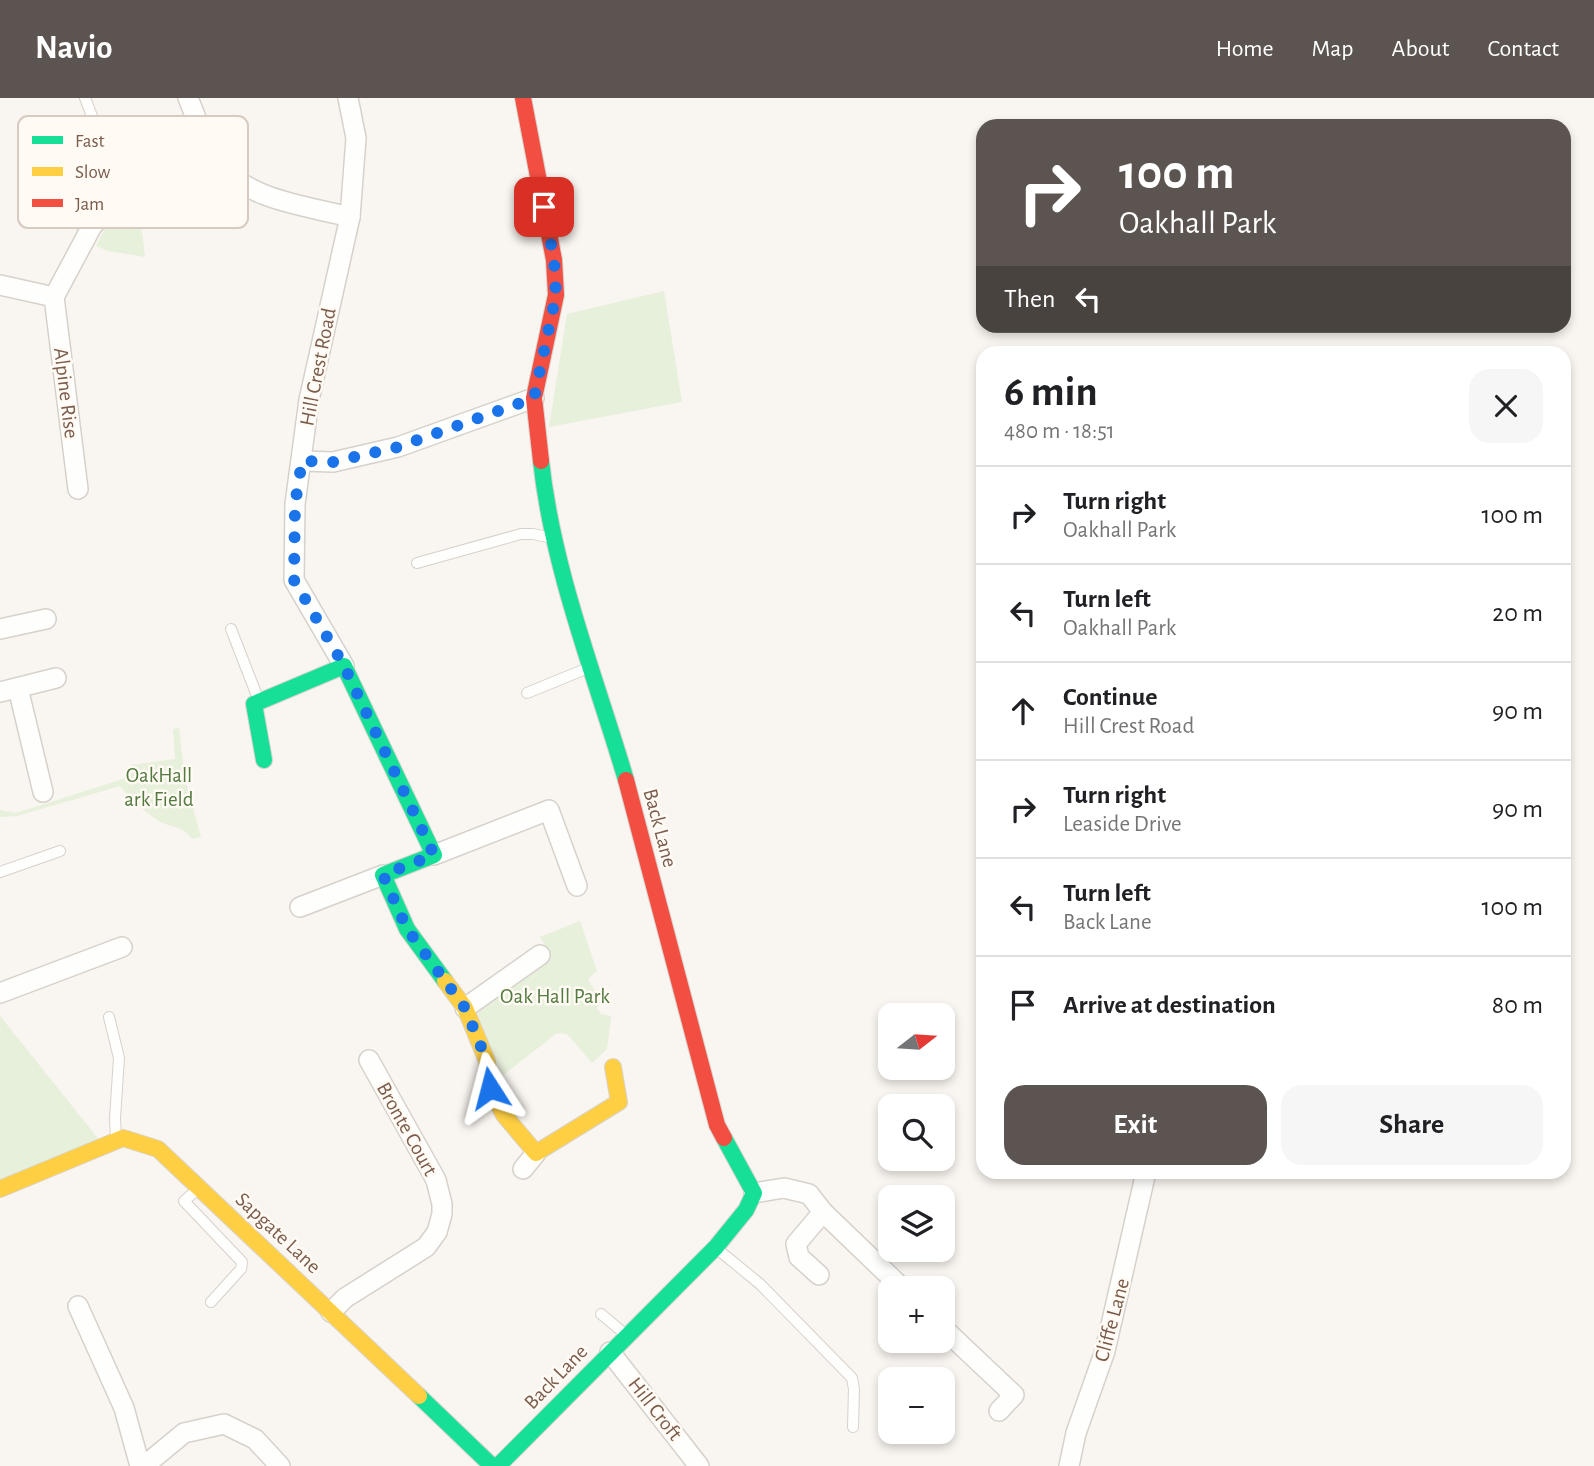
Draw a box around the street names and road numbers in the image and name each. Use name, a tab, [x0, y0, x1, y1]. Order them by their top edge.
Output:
street label: Hill Crest Road	[296, 306, 340, 428]
street label: Alpine Rise	[50, 346, 82, 440]
street label: Back Lane	[639, 786, 681, 870]
street label: Bronte Court	[373, 1079, 441, 1179]
street label: Sapgate Lane	[231, 1189, 325, 1277]
street label: Cliffe Lane	[1091, 1276, 1133, 1364]
street label: Back Lane	[520, 1341, 592, 1413]
street label: Hill Croft	[624, 1374, 686, 1445]

